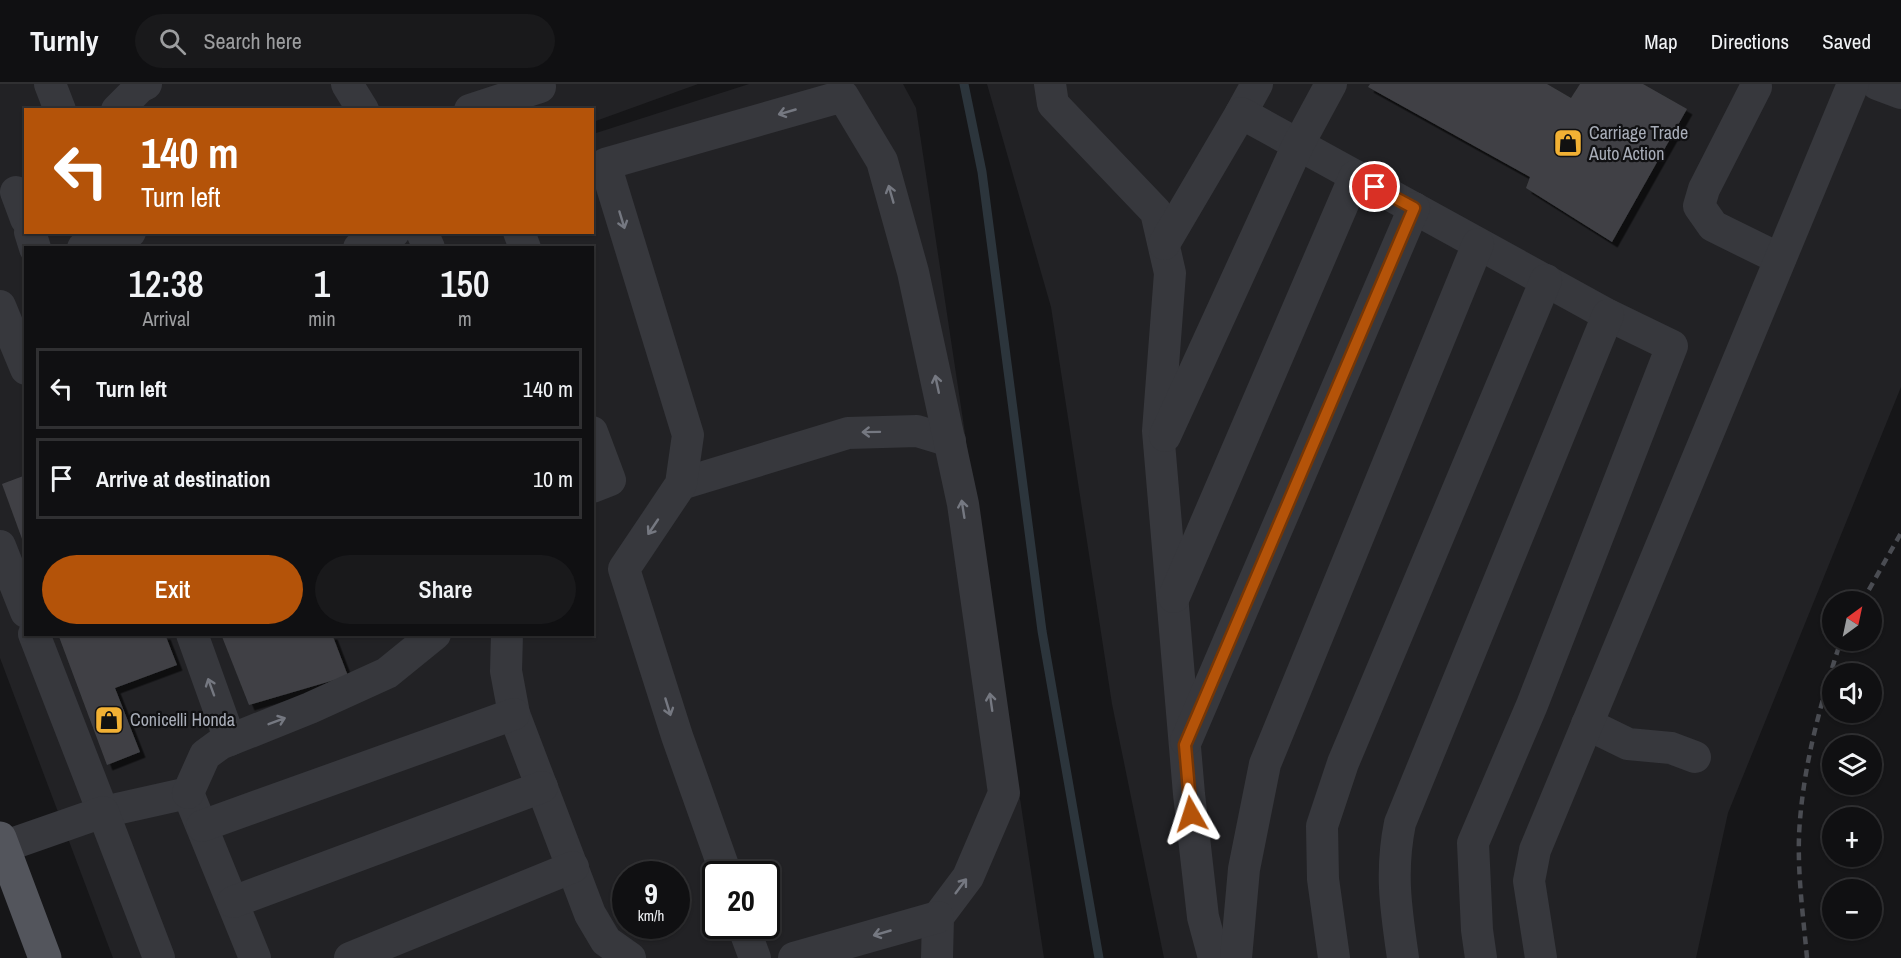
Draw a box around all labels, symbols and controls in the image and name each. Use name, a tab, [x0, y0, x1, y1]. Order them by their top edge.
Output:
search box	[135, 14, 555, 68]
text: Turnly	[30, 22, 99, 60]
icon: search	[156, 25, 189, 58]
text: Search here	[204, 26, 302, 56]
text: Map	[1644, 27, 1678, 56]
text: Directions	[1711, 27, 1789, 56]
text: Saved	[1822, 27, 1871, 56]
one-way arrow	[778, 107, 797, 118]
place label: Carriage Trade Auto Action	[1588, 120, 1688, 166]
text: 140 m	[141, 125, 239, 181]
shop icon: Carriage Trade Auto Action	[1552, 127, 1584, 159]
icon: left	[42, 132, 120, 210]
pin	[1349, 161, 1400, 212]
icon: arrive	[1358, 170, 1391, 203]
text: Turn left	[141, 179, 220, 215]
one-way arrow	[885, 185, 896, 204]
one-way arrow	[617, 210, 628, 229]
text: 12:38	[129, 260, 204, 308]
text: 1	[314, 260, 330, 308]
text: 150	[440, 260, 489, 308]
text: Arrival	[142, 305, 190, 332]
text: min	[308, 305, 336, 332]
text: m	[458, 305, 472, 332]
icon: left	[45, 372, 78, 405]
text: Turn left	[96, 374, 167, 404]
text: 140 m	[523, 374, 573, 404]
one-way arrow	[931, 374, 943, 393]
one-way arrow	[862, 427, 882, 438]
icon: arrive	[45, 462, 78, 495]
text: Arrive at destination	[96, 464, 270, 494]
text: 10 m	[533, 464, 573, 494]
one-way arrow	[958, 499, 969, 519]
one-way arrow	[646, 518, 658, 535]
button: Exit	[42, 555, 303, 624]
button: Share	[315, 555, 576, 624]
north arrow	[1822, 591, 1882, 651]
map controls	[1822, 591, 1882, 939]
button: sound	[1822, 663, 1882, 723]
one-way arrow	[205, 678, 216, 697]
one-way arrow	[985, 692, 996, 712]
one-way arrow	[663, 697, 674, 716]
shop icon: Conicelli Honda	[93, 704, 125, 736]
place label: Conicelli Honda	[130, 707, 235, 732]
one-way arrow	[267, 715, 286, 726]
button: layers	[1822, 735, 1882, 795]
position arrow	[1159, 782, 1223, 846]
button: +	[1822, 807, 1882, 867]
speed limit sign: 20	[702, 861, 780, 939]
text: 9	[644, 873, 658, 913]
one-way arrow	[955, 879, 967, 895]
button: −	[1822, 879, 1882, 939]
text: km/h	[638, 905, 664, 926]
one-way arrow	[873, 928, 892, 939]

